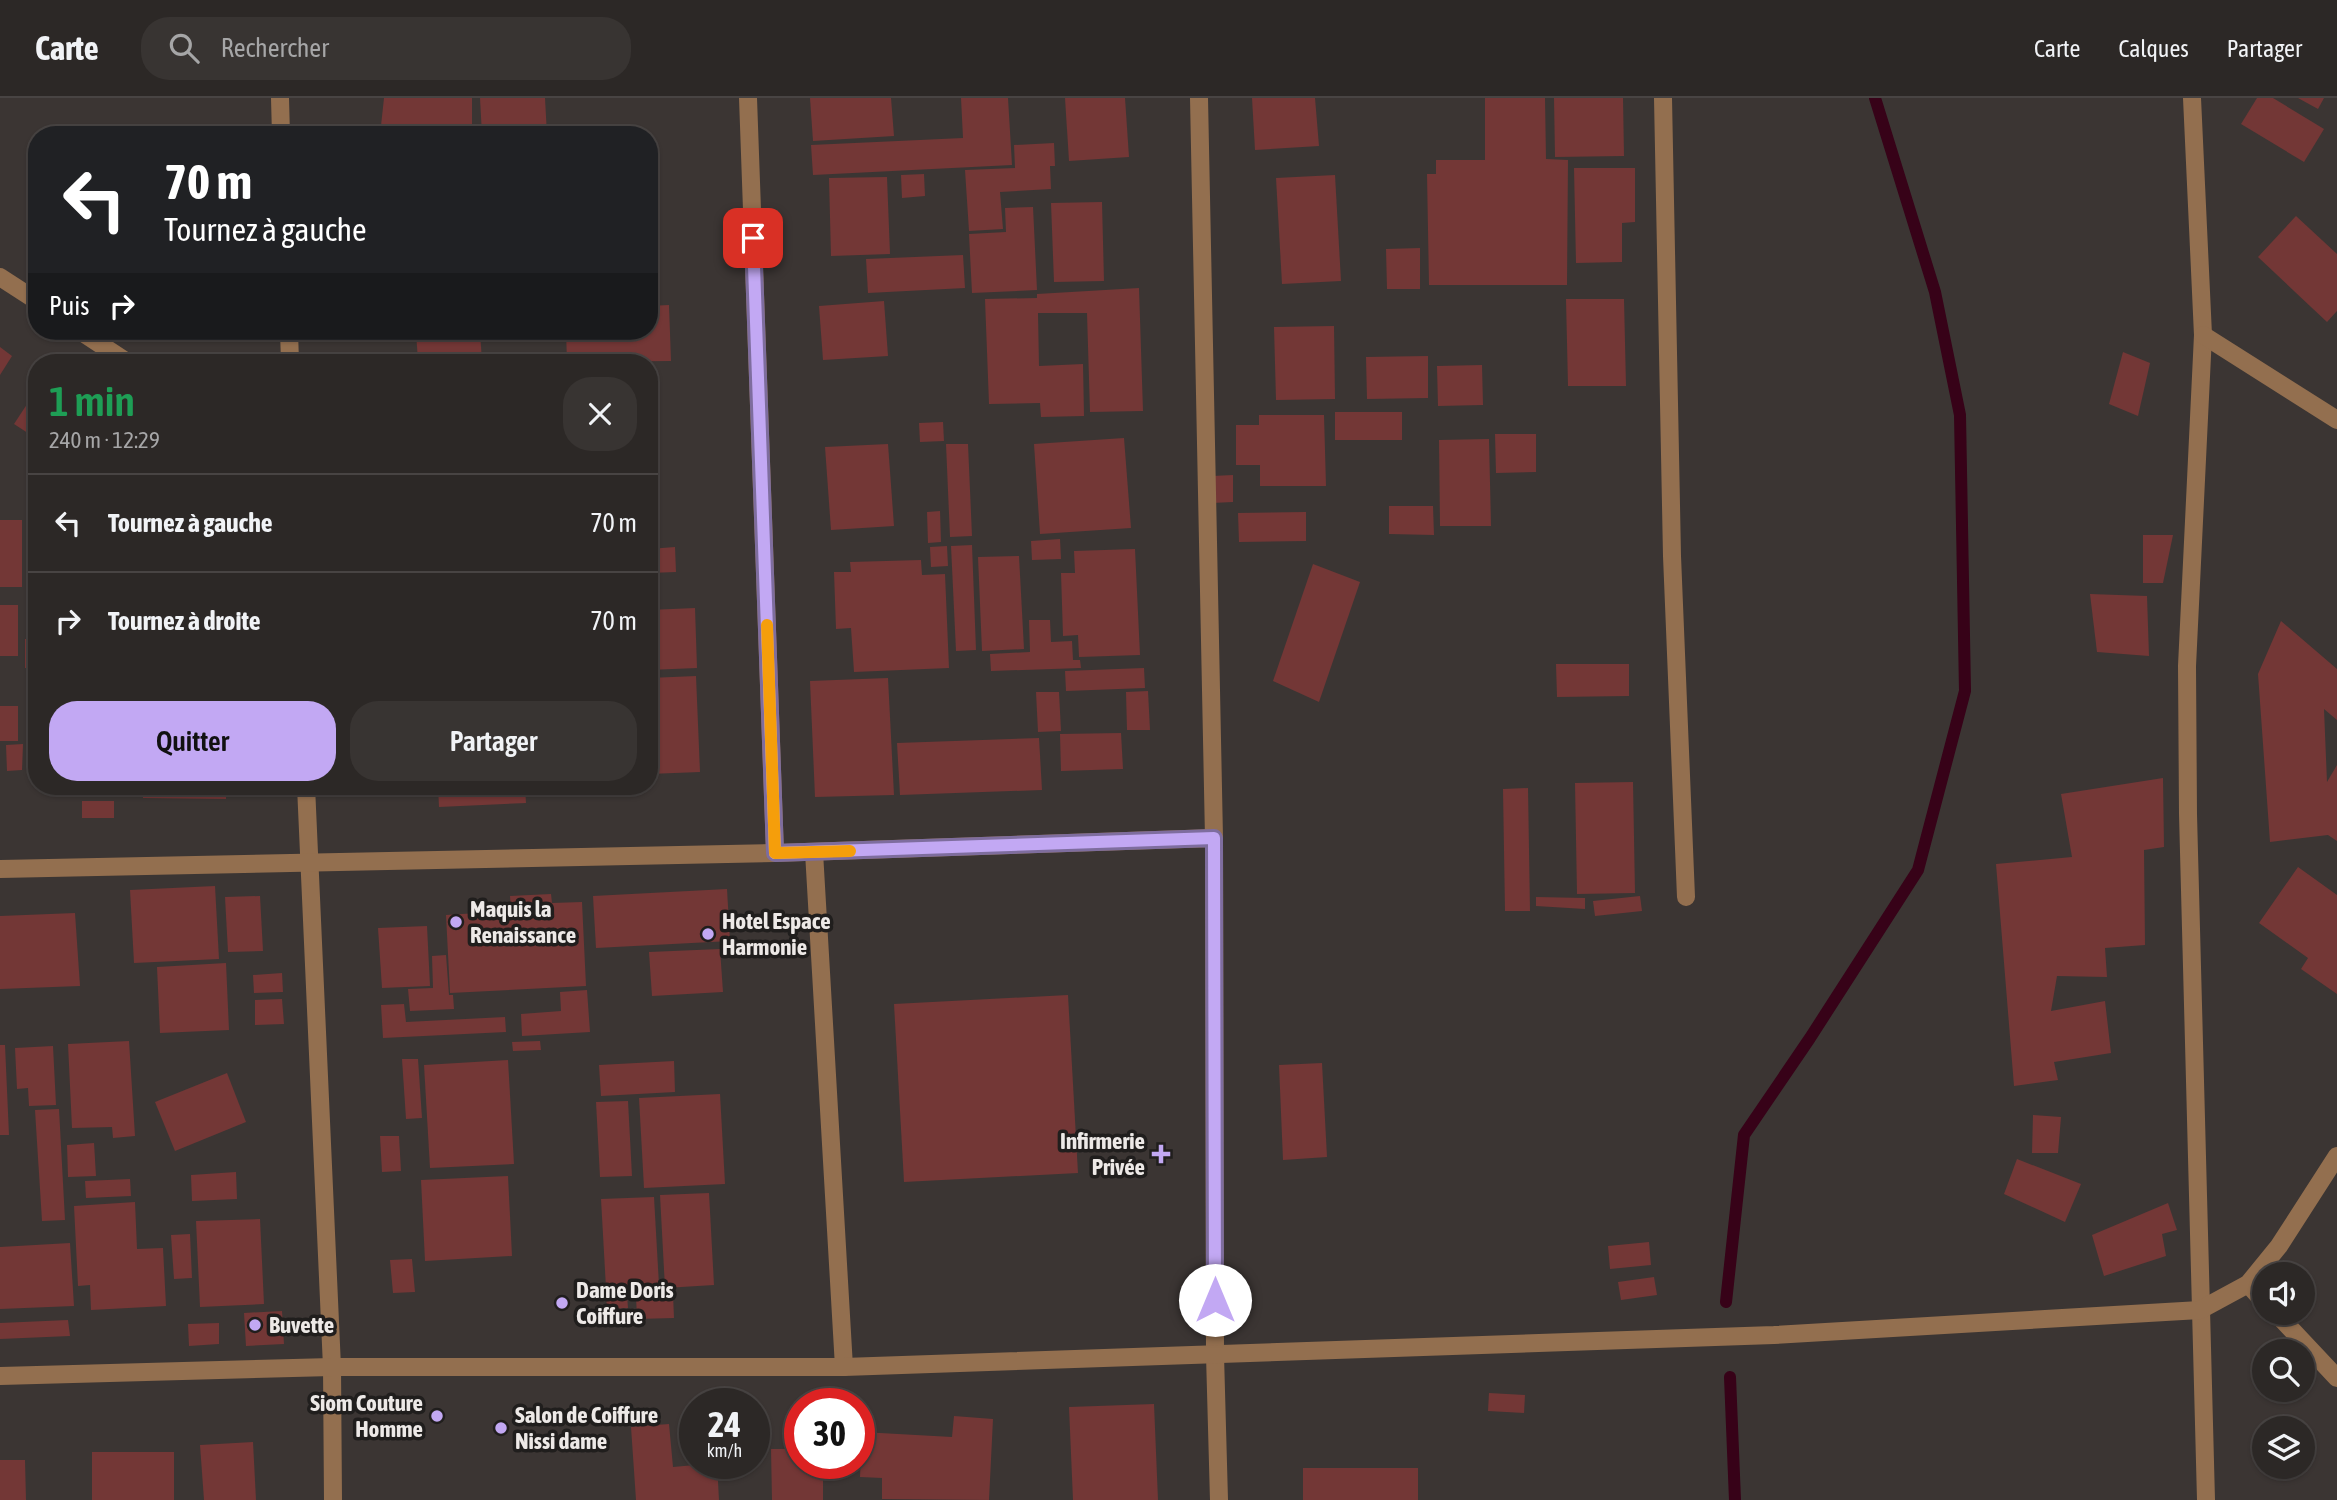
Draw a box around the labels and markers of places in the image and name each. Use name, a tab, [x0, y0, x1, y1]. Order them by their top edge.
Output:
pin	[723, 208, 783, 268]
place label: Maquis la Renaissance	[470, 896, 576, 948]
place label: Hotel Espace Harmonie	[722, 908, 831, 960]
marker: Maquis la Renaissance	[448, 914, 464, 930]
marker: Hotel Espace Harmonie	[700, 926, 716, 942]
place label: Infirmerie Privée	[1060, 1128, 1145, 1180]
marker: Infirmerie Privée	[1151, 1144, 1171, 1164]
place label: Dame Doris Coiffure	[576, 1277, 674, 1329]
marker: Dame Doris Coiffure	[554, 1295, 570, 1311]
place label: Buvette	[269, 1312, 334, 1338]
marker: Buvette	[247, 1317, 263, 1333]
place label: Siom Couture Homme	[310, 1390, 423, 1442]
place label: Salon de Coiffure Nissi dame	[515, 1402, 658, 1454]
marker: Siom Couture Homme	[429, 1408, 445, 1424]
marker: Salon de Coiffure Nissi dame	[493, 1420, 509, 1436]

